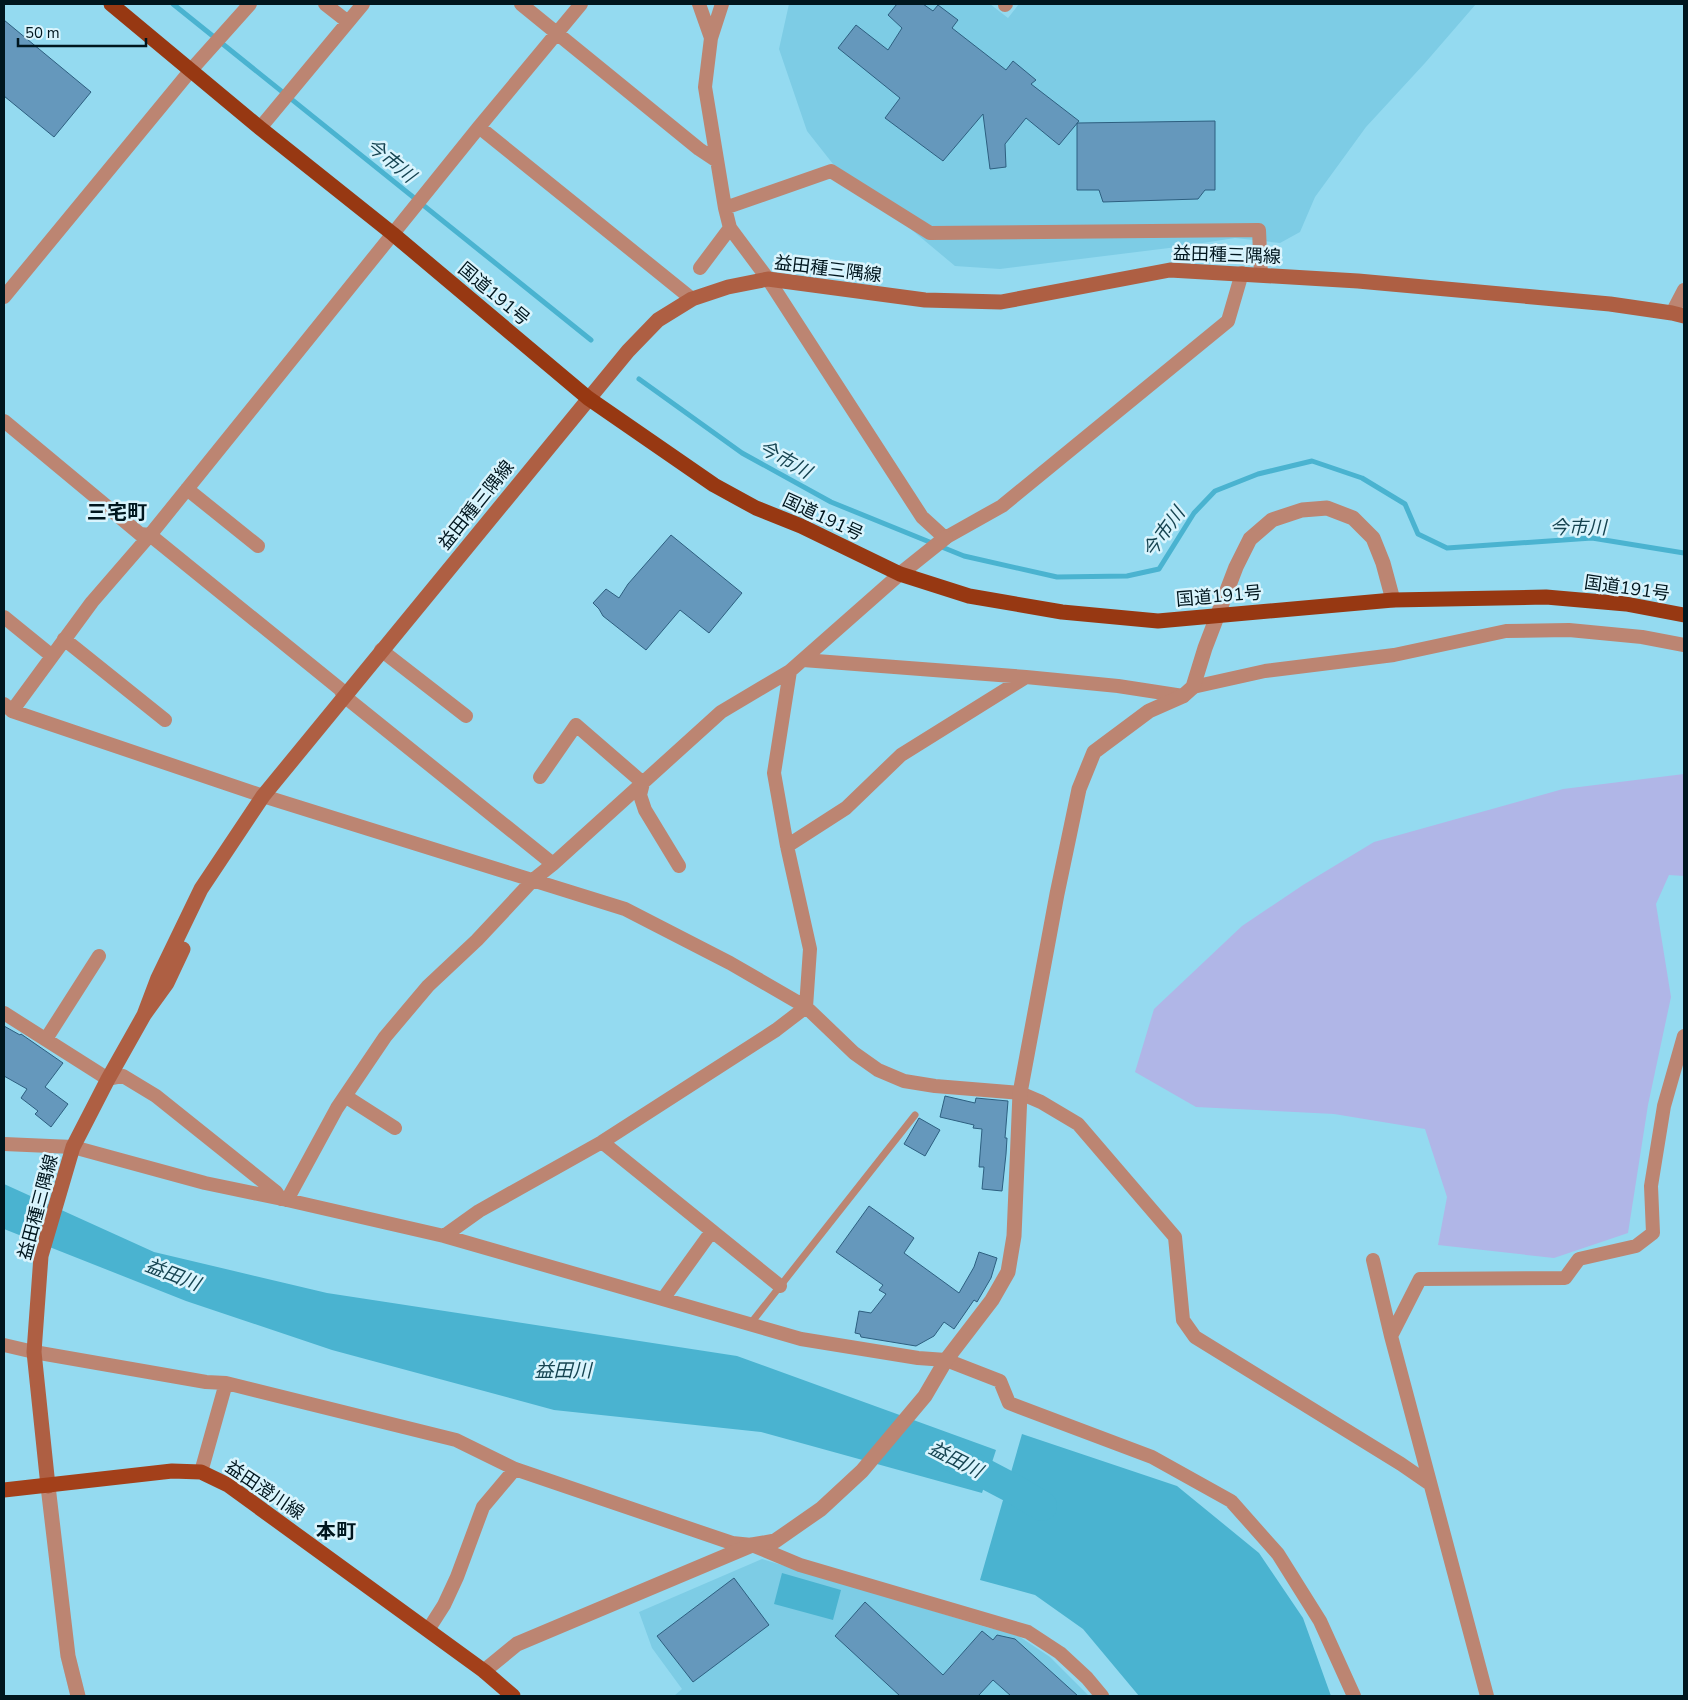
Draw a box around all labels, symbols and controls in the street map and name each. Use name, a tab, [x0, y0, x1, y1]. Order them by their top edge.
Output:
scale bar	[18, 15, 145, 47]
text: 50 m	[25, 23, 60, 43]
water label: 今市川	[360, 133, 422, 190]
street label: 益田種三隅線	[1173, 241, 1281, 269]
street label: 益田種三隅線	[773, 251, 883, 287]
street label: 国道191号	[453, 257, 535, 331]
water label: 今市川	[753, 435, 817, 486]
street label: 益田種三隅線	[433, 455, 519, 555]
street label: 国道191号	[779, 488, 867, 546]
district label: 三宅町	[87, 499, 147, 526]
water label: 今市川	[1137, 500, 1192, 563]
water label: 今市川	[1549, 515, 1608, 541]
street label: 国道191号	[1583, 570, 1671, 606]
street label: 国道191号	[1175, 580, 1263, 612]
street label: 益田種三隅線	[12, 1152, 64, 1262]
water label: 益田川	[141, 1253, 206, 1298]
water label: 益田川	[534, 1358, 593, 1384]
water label: 益田川	[924, 1435, 989, 1485]
street label: 益田澄川線	[221, 1455, 309, 1525]
district label: 本町	[316, 1518, 356, 1545]

